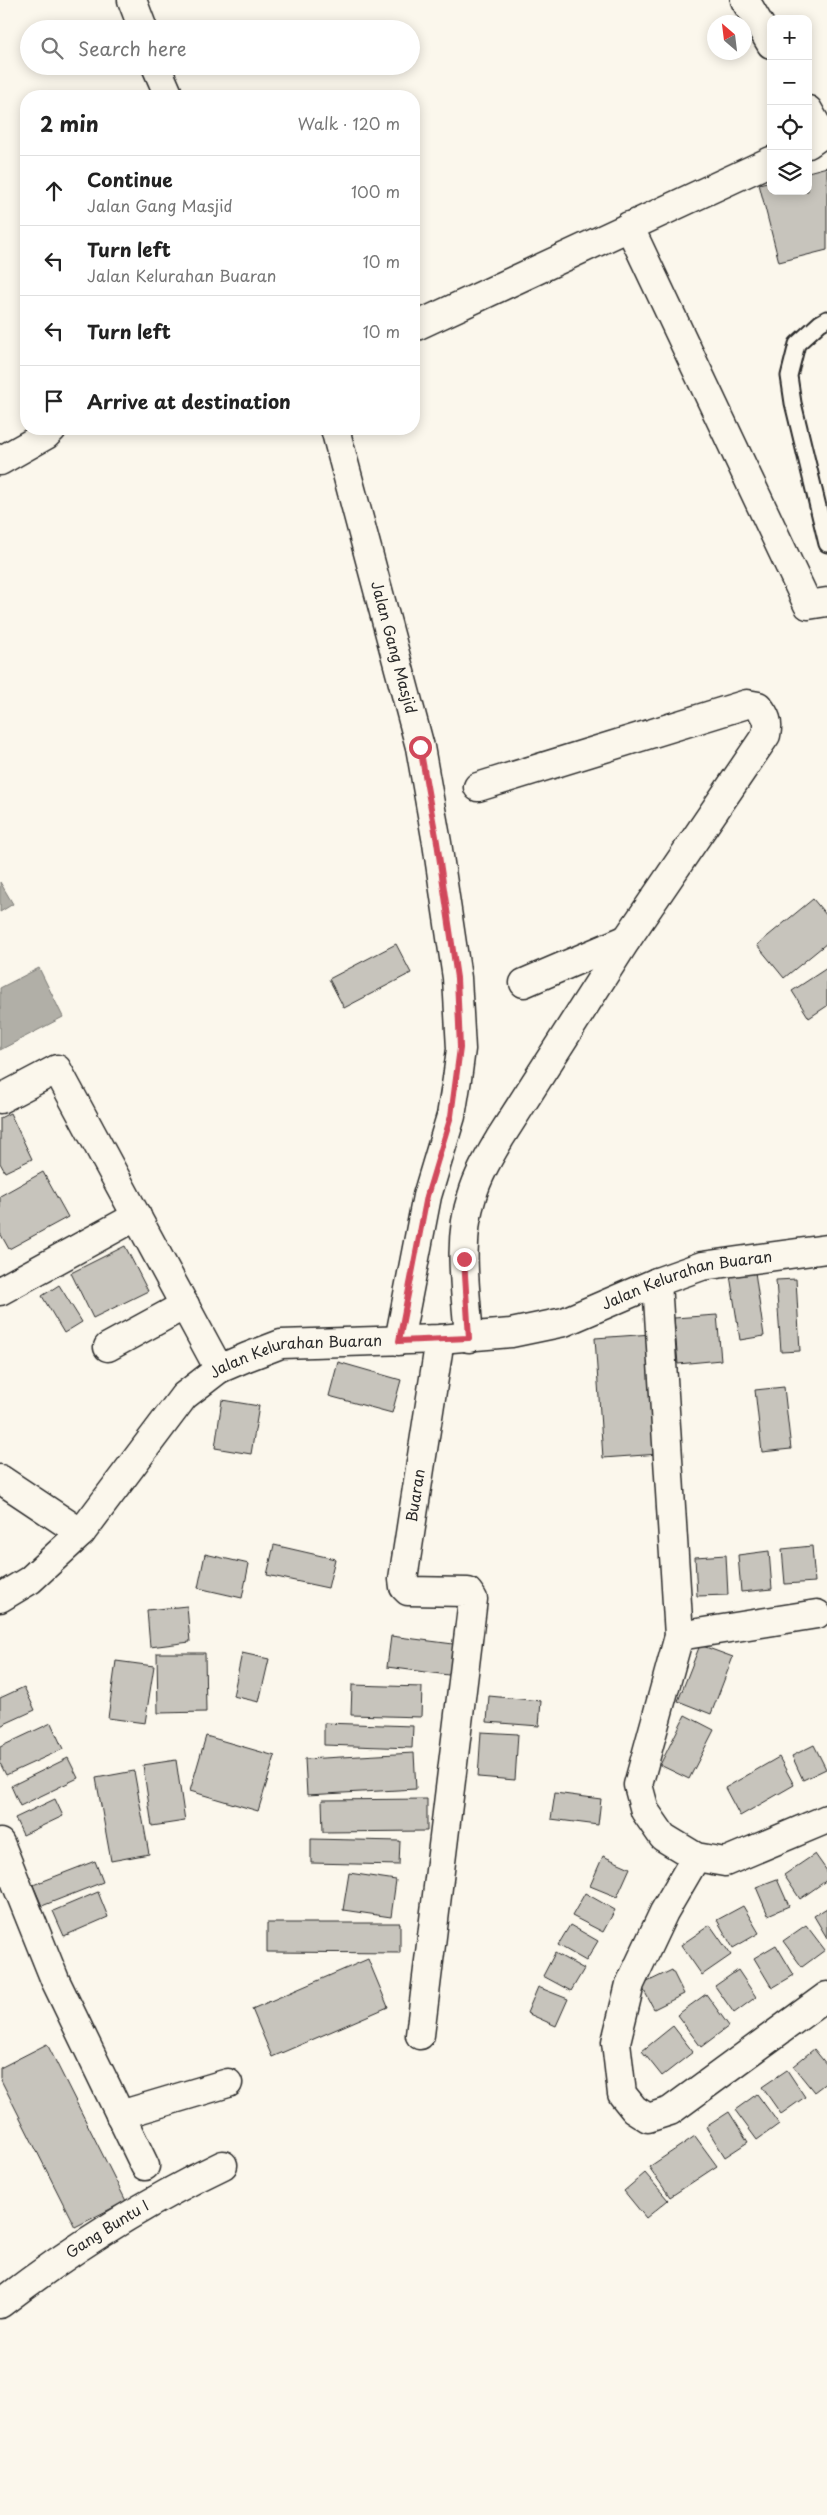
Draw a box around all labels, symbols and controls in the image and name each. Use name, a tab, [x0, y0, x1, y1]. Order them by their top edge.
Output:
north arrow	[707, 15, 752, 60]
map controls	[767, 15, 812, 195]
button: +	[767, 15, 812, 60]
search box	[20, 20, 420, 75]
icon: search	[38, 34, 66, 62]
text: Search here	[78, 34, 187, 62]
button: −	[767, 60, 812, 105]
button: locate	[767, 105, 812, 150]
text: 2 min	[40, 107, 99, 139]
text: Walk · 120 m	[298, 111, 400, 135]
button: layers	[767, 150, 812, 195]
text: Continue	[87, 165, 173, 193]
icon: ahead	[40, 177, 68, 205]
text: 100 m	[351, 179, 400, 203]
text: Jalan Gang Masjid	[87, 193, 232, 217]
text: Turn left	[87, 235, 171, 263]
icon: left	[40, 247, 68, 275]
text: 10 m	[363, 249, 400, 273]
text: Jalan Kelurahan Buaran	[87, 263, 276, 287]
icon: left	[40, 317, 68, 345]
text: Turn left	[87, 317, 171, 345]
text: 10 m	[363, 319, 400, 343]
icon: arrive	[40, 387, 68, 415]
text: Arrive at destination	[87, 387, 291, 415]
street label: Jalan Gang Masjid	[366, 578, 424, 716]
route start	[409, 736, 432, 759]
street label: Jalan Kelurahan Buaran	[597, 1244, 773, 1315]
route end	[453, 1248, 476, 1271]
street label: Jalan Kelurahan Buaran	[203, 1328, 382, 1383]
street label: Buaran	[399, 1467, 430, 1524]
street label: Gang Buntu I	[60, 2193, 153, 2263]

